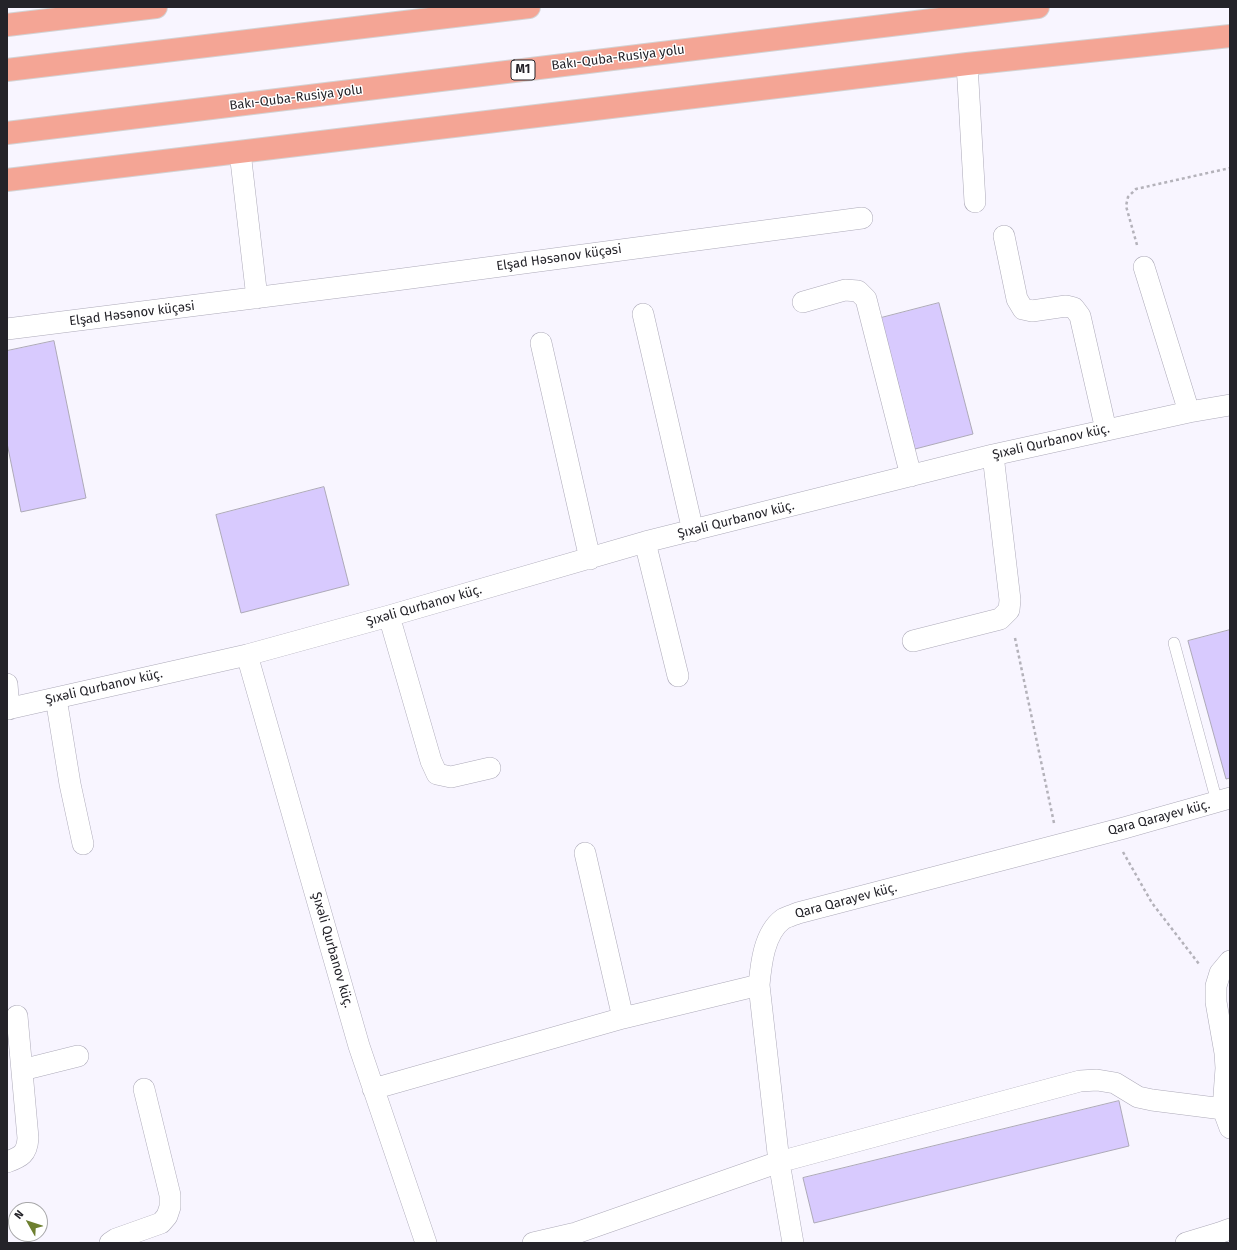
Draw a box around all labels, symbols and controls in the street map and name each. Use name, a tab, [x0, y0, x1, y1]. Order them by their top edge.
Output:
street label: Bakı-Quba-Rusiya yolu	[551, 42, 685, 74]
road number: M1	[511, 60, 535, 80]
street label: Bakı-Quba-Rusiya yolu	[229, 82, 363, 114]
street label: Elşad Həsənov küçəsi	[495, 241, 623, 275]
street label: Elşad Həsənov küçəsi	[68, 299, 196, 329]
street label: Şıxəli Qurbanov küç.	[991, 421, 1111, 463]
street label: Şıxəli Qurbanov küç.	[676, 498, 796, 542]
street label: Şıxəli Qurbanov küç.	[364, 582, 484, 630]
street label: Şıxəli Qurbanov küç.	[44, 666, 164, 708]
street label: Qara Qarayev küç.	[1106, 797, 1212, 839]
street label: Qara Qarayev küç.	[793, 880, 899, 922]
street label: Şıxəli Qurbanov küç.	[308, 890, 356, 1010]
north arrow	[8, 1202, 48, 1242]
text: N	[12, 1208, 26, 1222]

